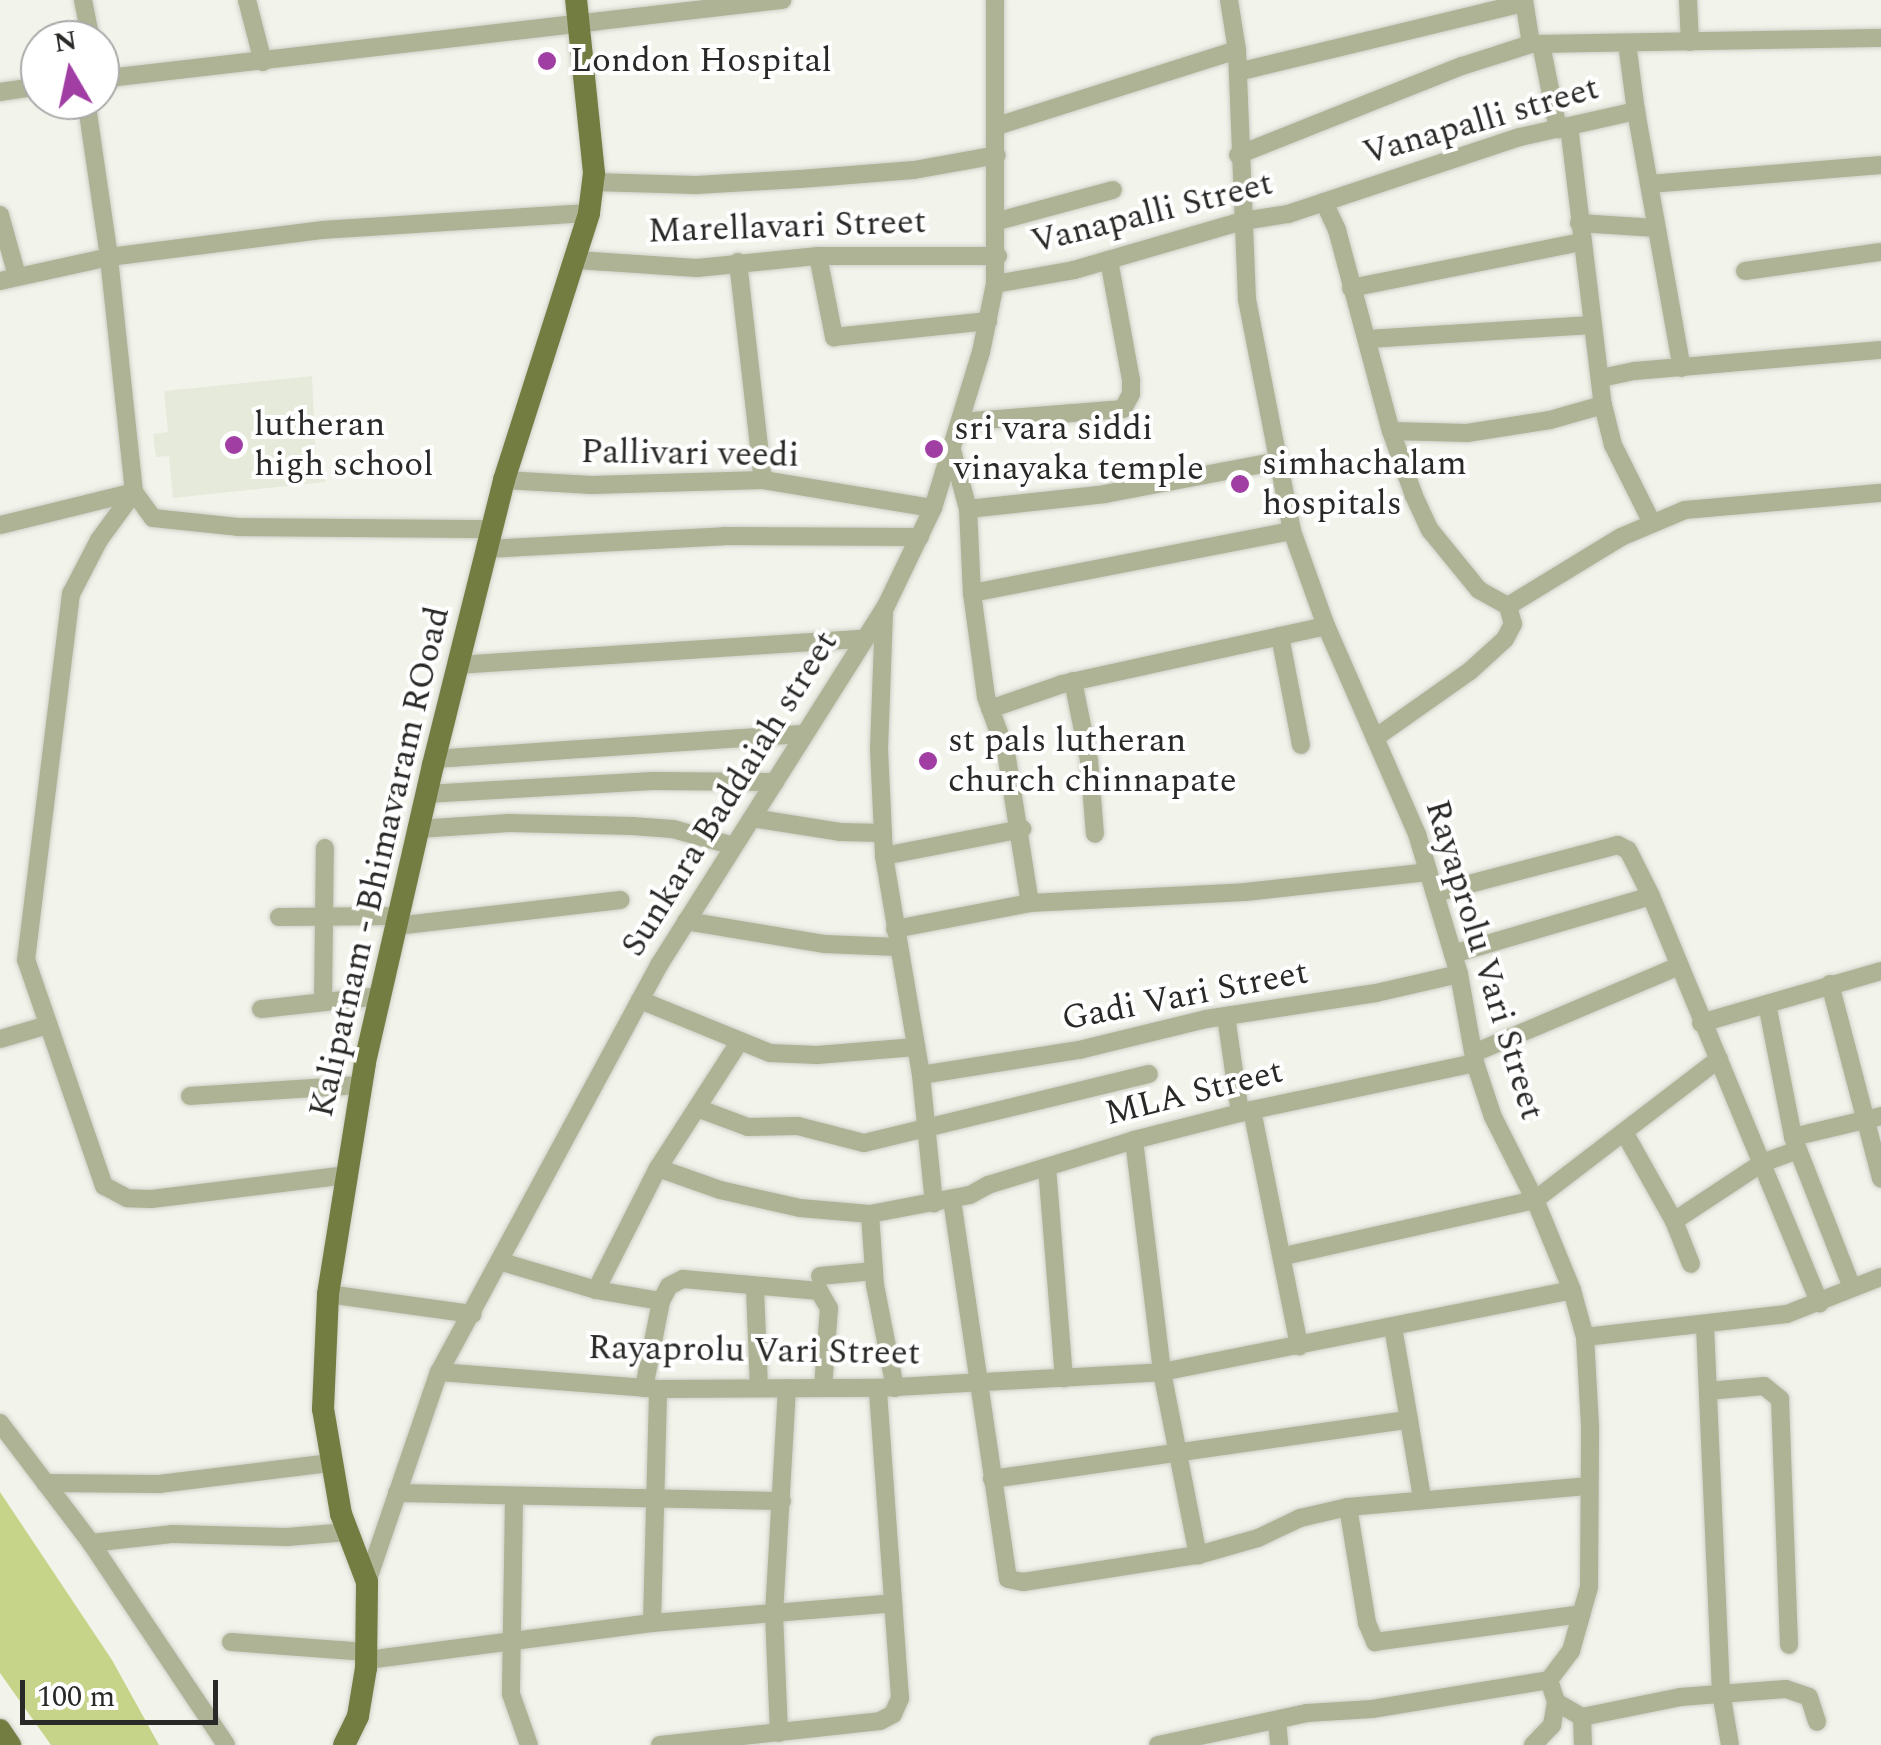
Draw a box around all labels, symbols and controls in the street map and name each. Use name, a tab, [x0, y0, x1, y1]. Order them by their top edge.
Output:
text: N	[51, 19, 80, 65]
north arrow	[20, 20, 120, 120]
place label: London Hospital	[570, 40, 832, 82]
marker: London Hospital	[534, 48, 560, 74]
street label: Vanapalli street	[1358, 67, 1604, 175]
street label: Vanapalli Street	[1027, 163, 1277, 263]
street label: Marellavari Street	[647, 201, 927, 253]
place label: lutheran high school	[254, 404, 434, 486]
place label: sri vara siddi vinayaka temple	[954, 408, 1204, 490]
street label: Pallivari veedi	[580, 431, 800, 477]
marker: lutheran high school	[223, 434, 245, 456]
marker: sri vara siddi vinayaka temple	[923, 438, 945, 460]
place label: simhachalam hospitals	[1262, 443, 1467, 525]
marker: simhachalam hospitals	[1227, 471, 1253, 497]
street label: Kalipatnam - Bhimavaram ROoad	[301, 603, 459, 1121]
street label: Sunkara Baddaiah street	[613, 623, 847, 965]
place label: st pals lutheran church chinnapate	[948, 720, 1237, 802]
marker: st pals lutheran church chinnapate	[917, 750, 939, 772]
street label: Rayaprolu Vari Street	[1415, 795, 1553, 1125]
street label: Gadi Vari Street	[1058, 952, 1312, 1040]
street label: MLA Street	[1101, 1051, 1287, 1135]
street label: Rayaprolu Vari Street	[587, 1327, 921, 1375]
scale bar	[25, 1660, 222, 1722]
text: 100 m	[37, 1674, 115, 1720]

